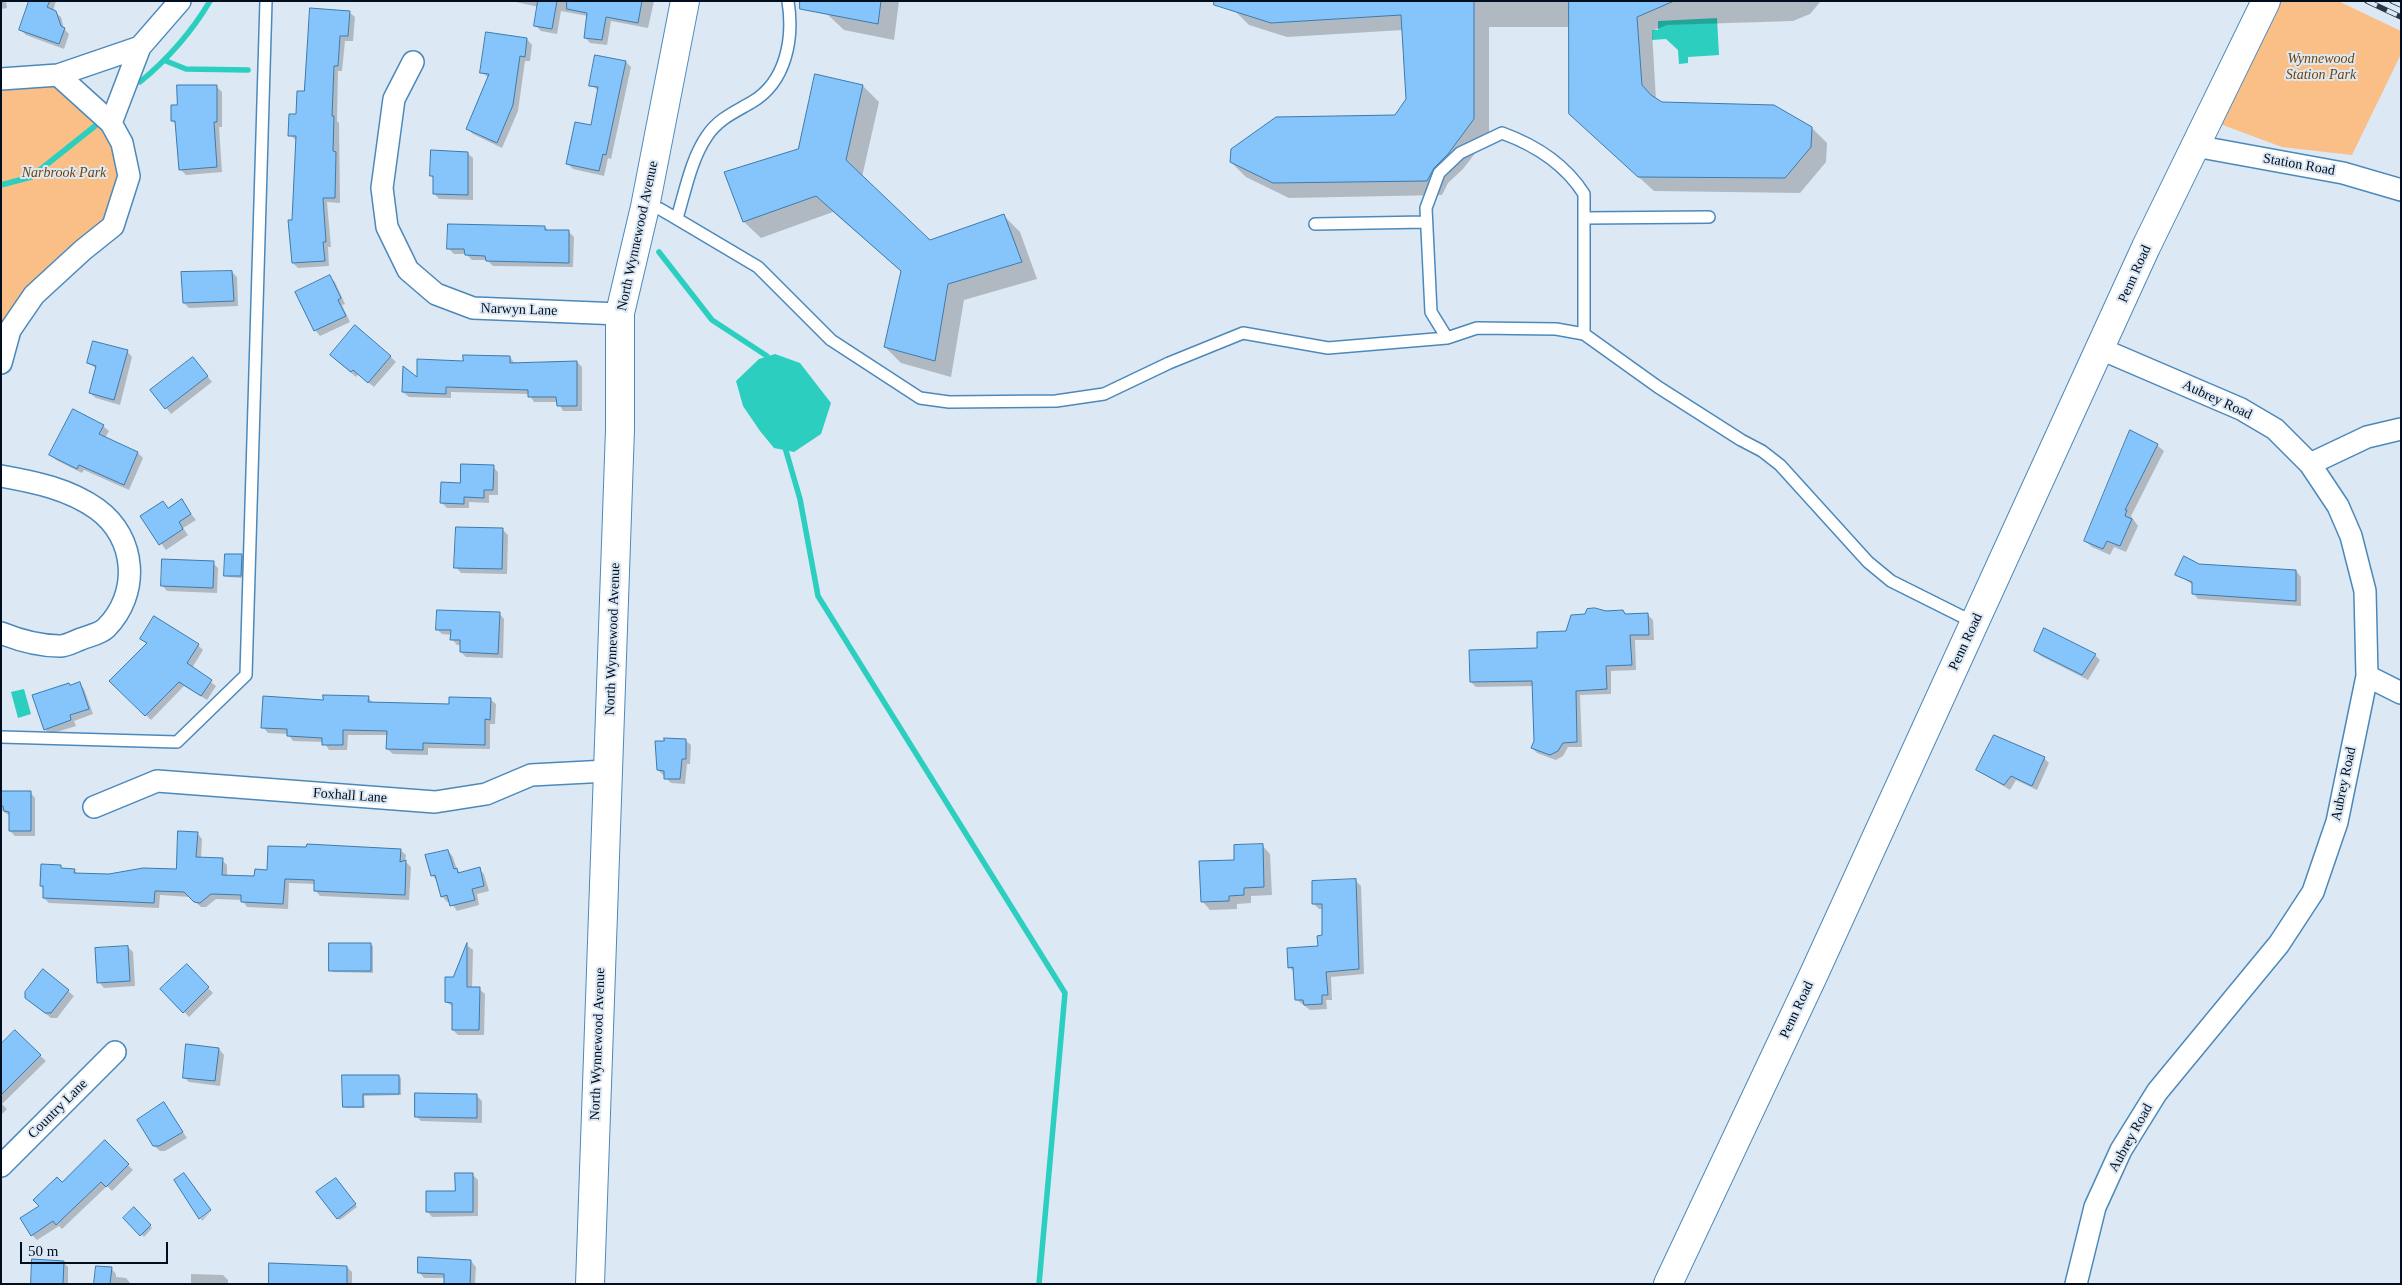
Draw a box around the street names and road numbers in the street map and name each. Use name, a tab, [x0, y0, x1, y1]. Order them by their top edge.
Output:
street label: Station Road	[2262, 150, 2336, 180]
street label: North Wynnewood Avenue	[614, 159, 662, 313]
street label: Penn Road	[2115, 243, 2155, 305]
street label: Narwyn Lane	[480, 300, 558, 320]
street label: Aubrey Road	[2179, 377, 2255, 423]
street label: North Wynnewood Avenue	[602, 562, 624, 716]
street label: Penn Road	[1945, 611, 1987, 673]
street label: Aubrey Road	[2328, 746, 2360, 822]
street label: Foxhall Lane	[312, 785, 388, 807]
street label: North Wynnewood Avenue	[587, 967, 609, 1121]
street label: Penn Road	[1776, 979, 1818, 1041]
street label: Country Lane	[25, 1076, 91, 1142]
street label: Aubrey Road	[2105, 1101, 2157, 1175]

